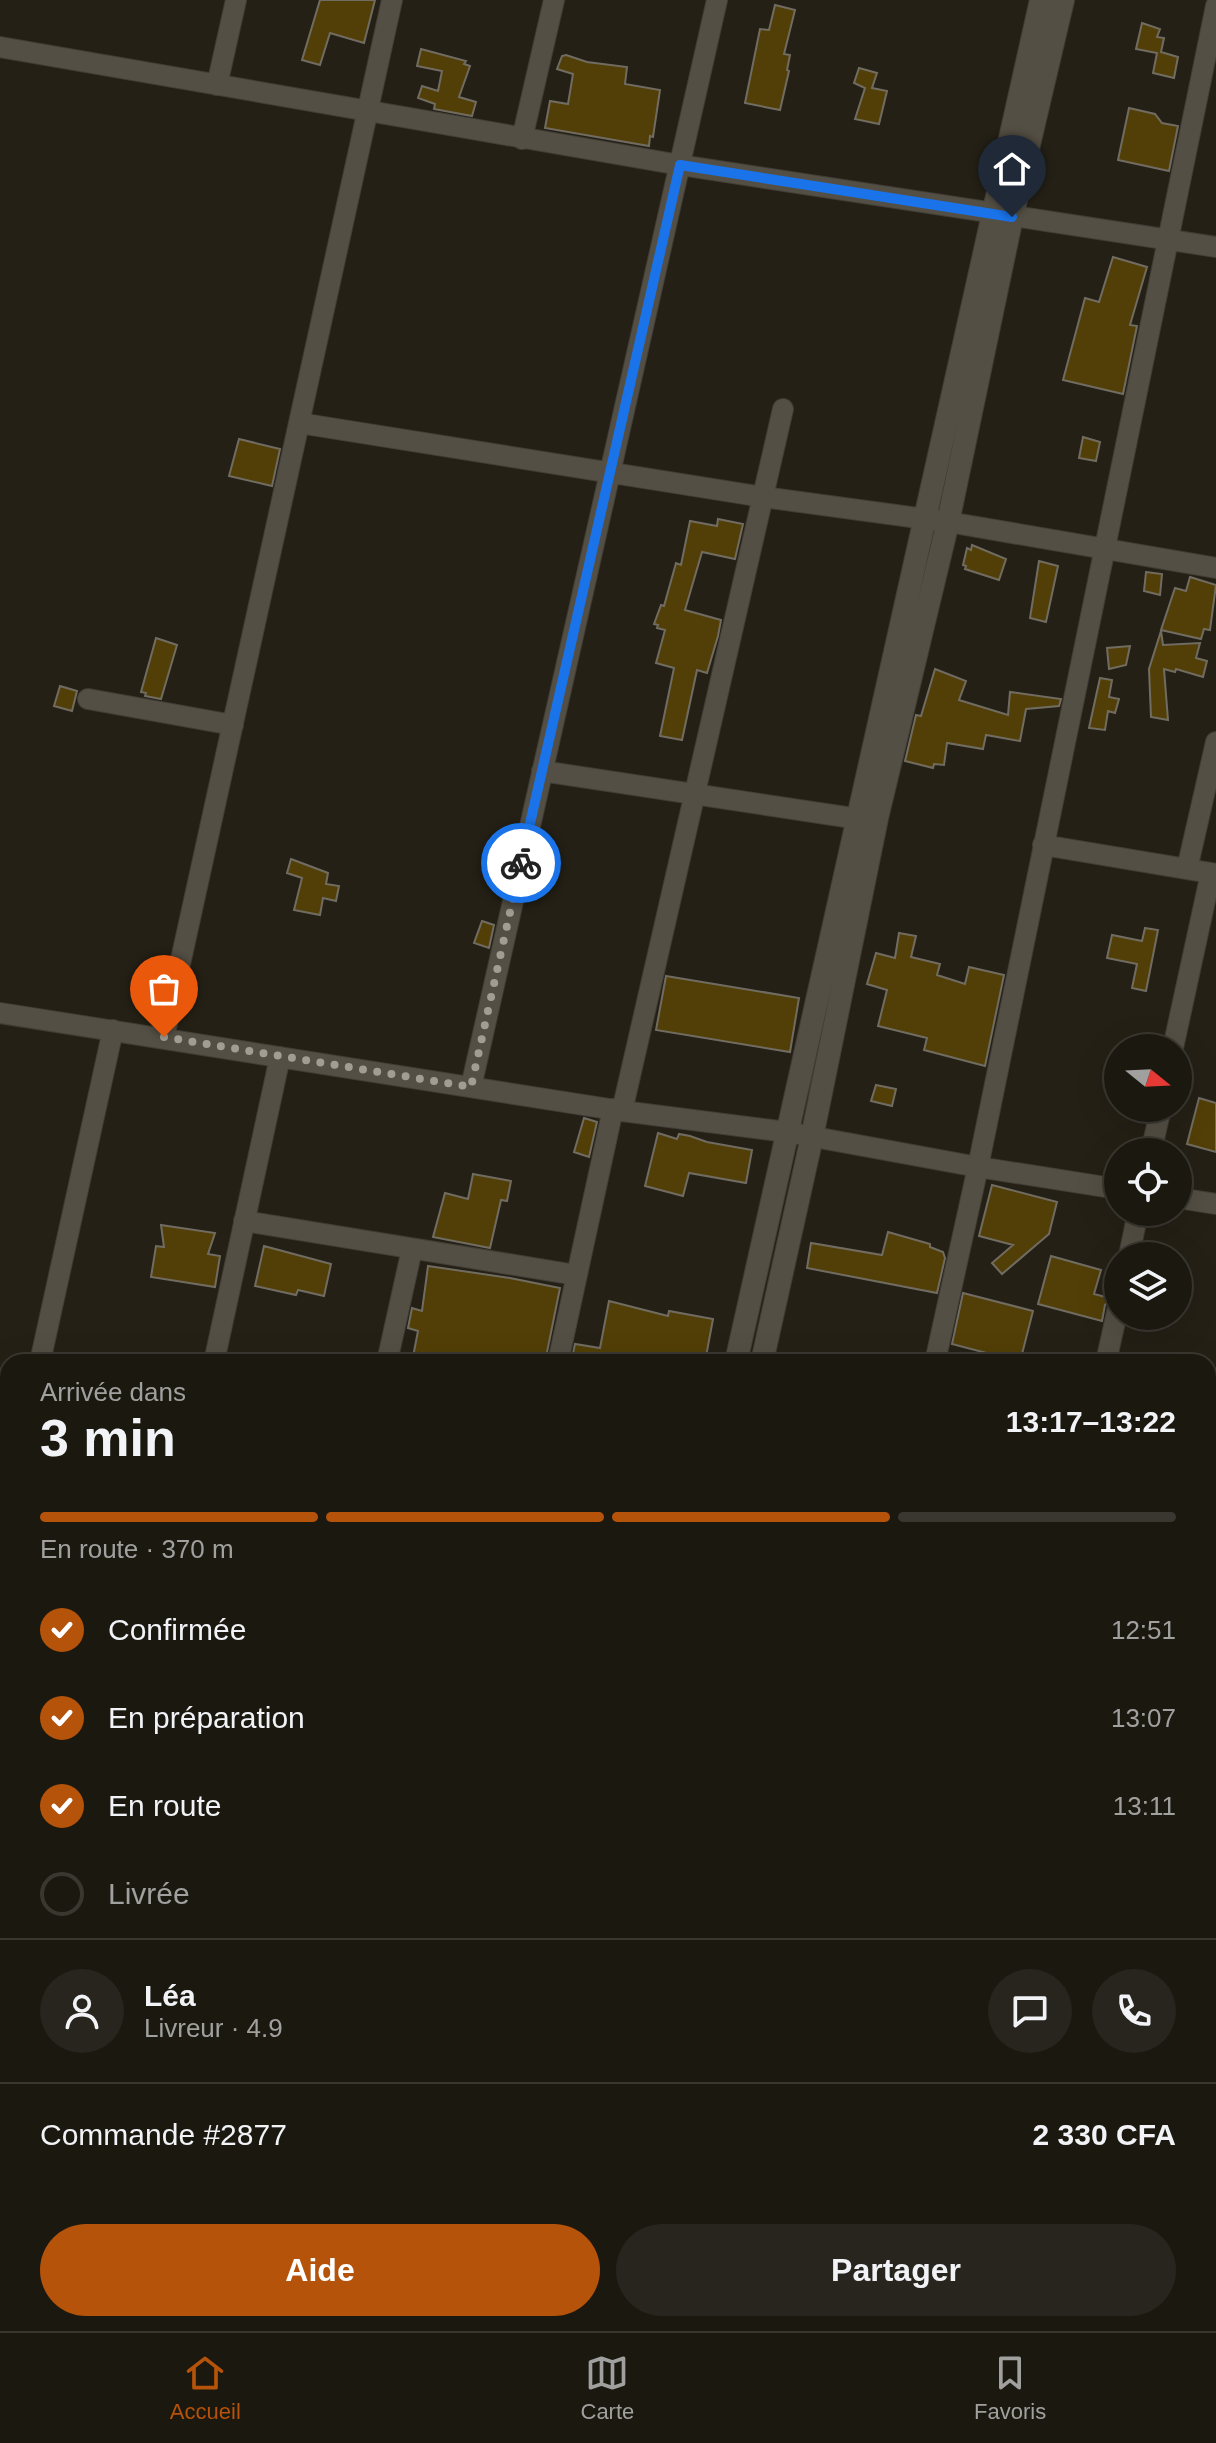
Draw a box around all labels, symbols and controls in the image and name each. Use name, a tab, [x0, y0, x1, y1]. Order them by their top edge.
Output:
pin	[978, 135, 1046, 217]
icon: home	[990, 147, 1034, 191]
courier	[481, 823, 561, 903]
icon: bike	[499, 841, 543, 885]
pin	[130, 955, 198, 1037]
icon: bag	[142, 967, 186, 1011]
north arrow	[1104, 1034, 1192, 1122]
map controls	[1104, 1034, 1192, 1330]
button: locate	[1104, 1138, 1192, 1226]
button: layers	[1104, 1242, 1192, 1330]
text: Arrivée dans	[40, 1377, 186, 1407]
text: 13:17–13:22	[1006, 1405, 1176, 1438]
text: 3 min	[40, 1409, 176, 1467]
text: En route · 370 m	[40, 1534, 234, 1564]
icon: check	[40, 1608, 84, 1652]
text: Confirmée	[108, 1613, 246, 1646]
text: 12:51	[1111, 1615, 1176, 1645]
icon: check	[40, 1696, 84, 1740]
text: En préparation	[108, 1701, 305, 1734]
text: 13:07	[1111, 1703, 1176, 1733]
icon: check	[40, 1784, 84, 1828]
text: En route	[108, 1789, 221, 1822]
text: 13:11	[1113, 1791, 1176, 1821]
text: Livrée	[108, 1877, 190, 1910]
button: person	[40, 1969, 124, 2053]
button: chat	[988, 1969, 1072, 2053]
button: phone	[1092, 1969, 1176, 2053]
text: Léa	[144, 1979, 196, 2012]
text: Livreur · 4.9	[144, 2013, 283, 2043]
text: Commande #2877	[40, 2118, 287, 2151]
text: 2 330 CFA	[1033, 2118, 1176, 2151]
button: Aide	[40, 2224, 600, 2316]
button: Partager	[616, 2224, 1176, 2316]
tab: Accueil	[170, 2351, 241, 2425]
tab: Carte	[581, 2351, 634, 2425]
tab: Favoris	[974, 2351, 1046, 2425]

